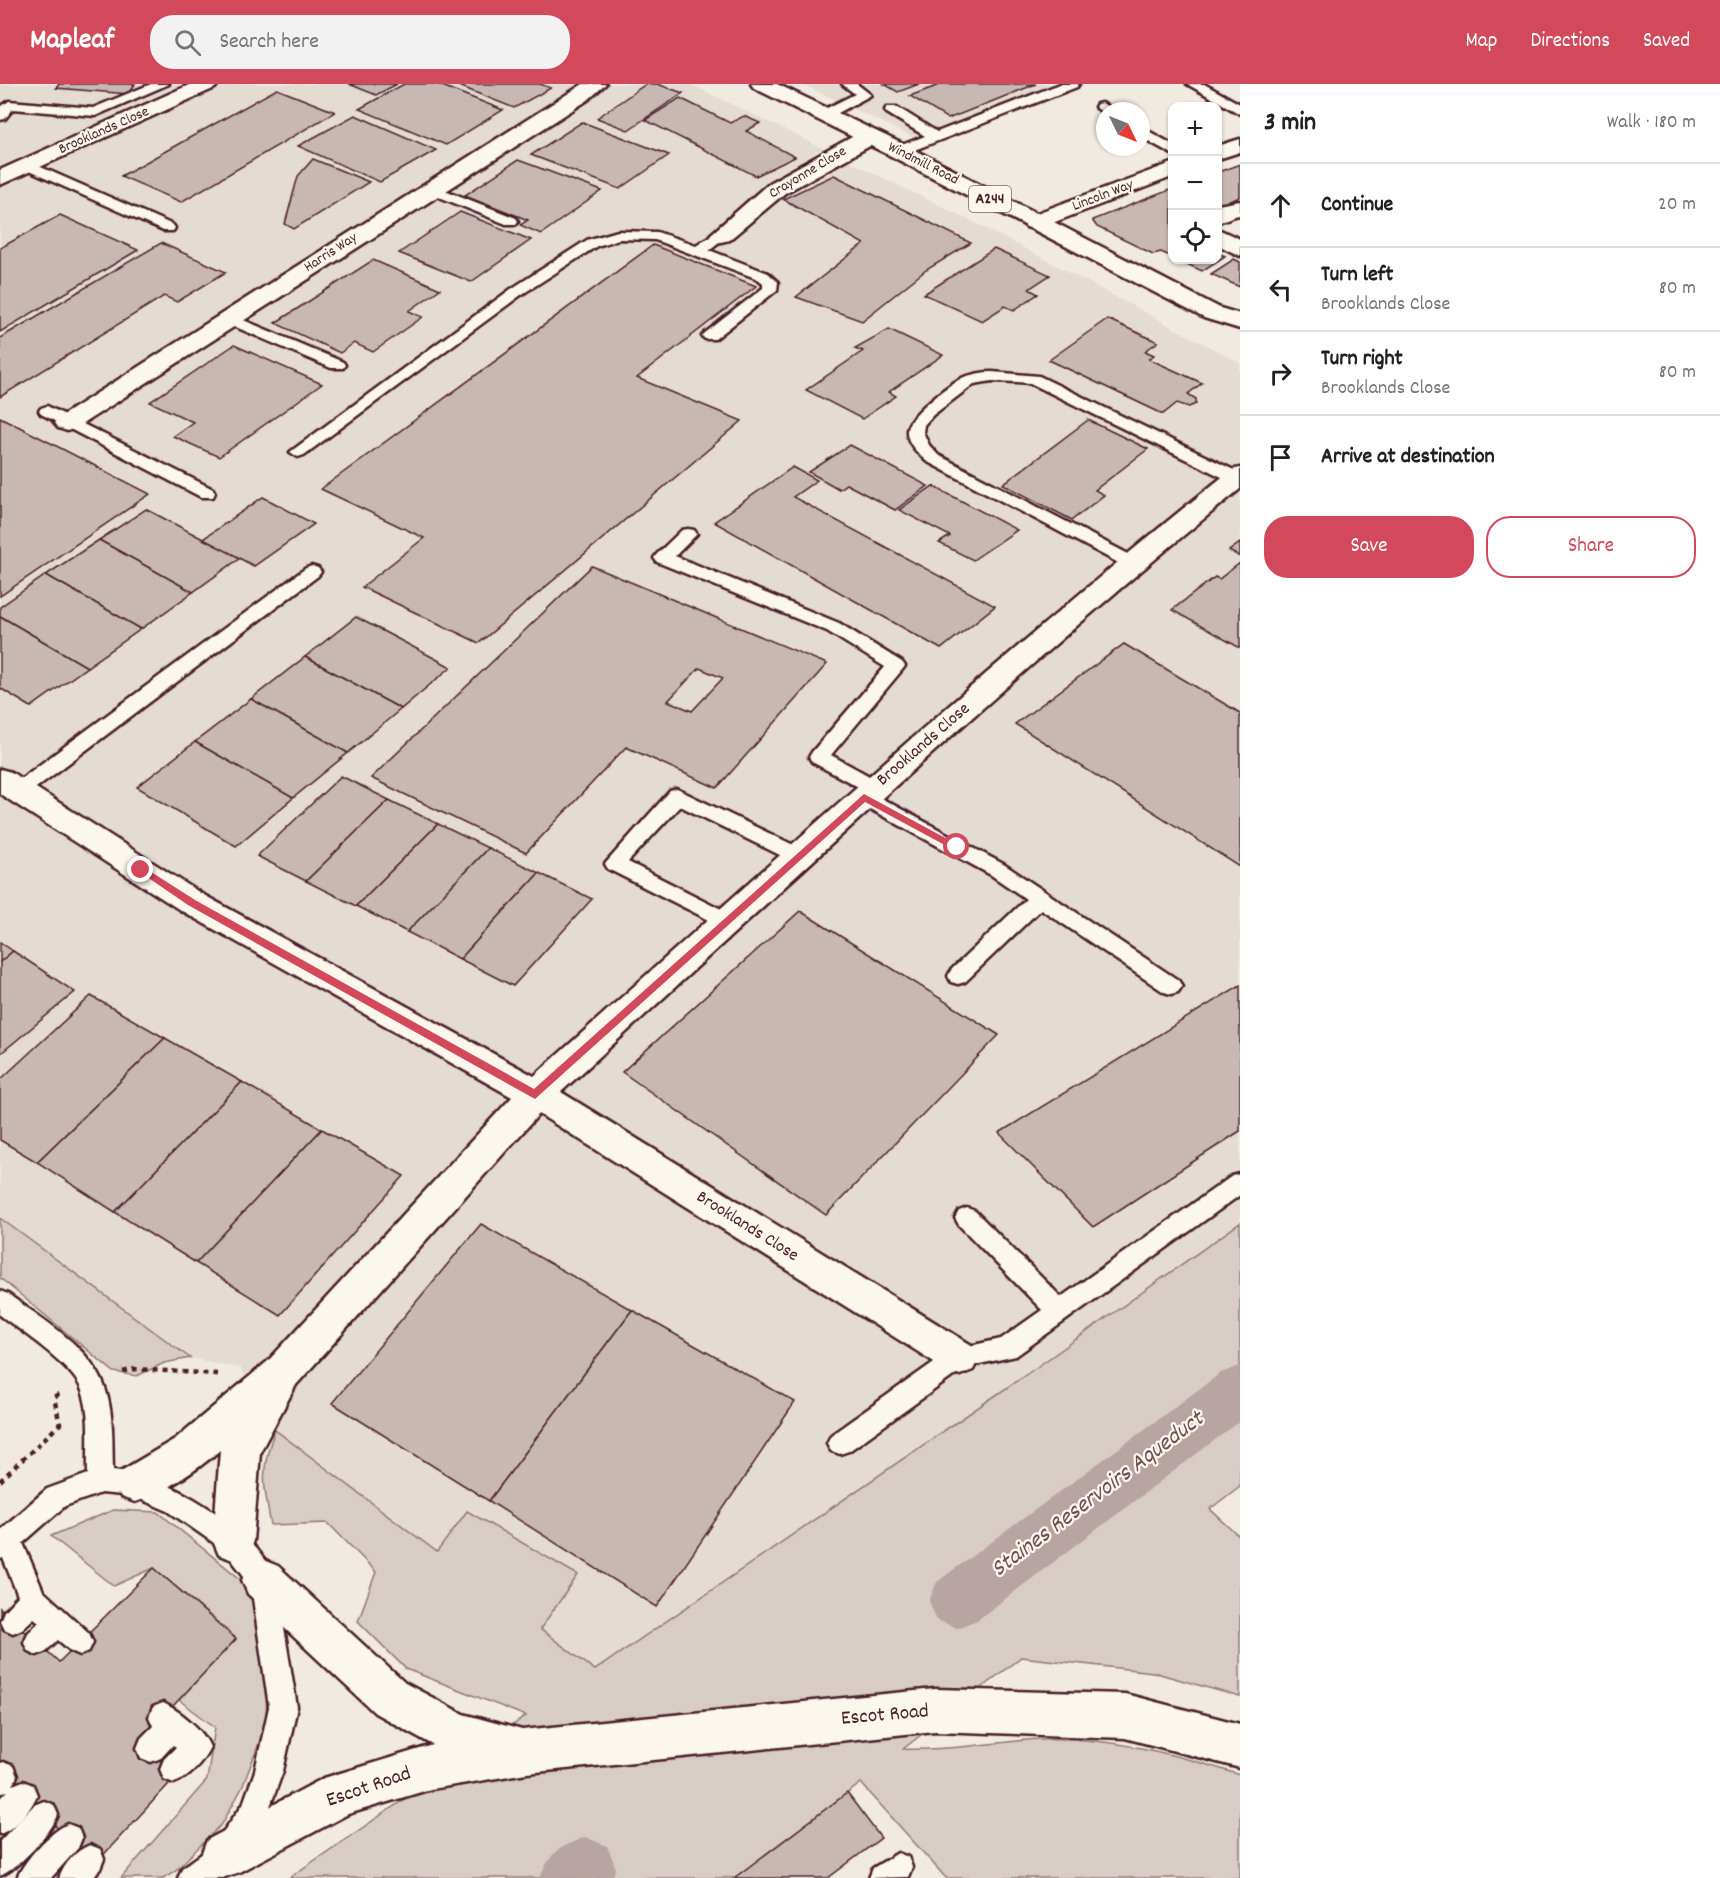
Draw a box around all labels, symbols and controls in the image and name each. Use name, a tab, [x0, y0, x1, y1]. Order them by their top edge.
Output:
search box	[150, 15, 570, 69]
text: Mapleaf	[30, 22, 114, 62]
icon: search	[171, 26, 204, 59]
text: Search here	[219, 27, 319, 58]
text: Map	[1466, 27, 1497, 57]
text: Directions	[1530, 27, 1610, 57]
text: Saved	[1643, 27, 1690, 57]
street label: Brooklands Close	[55, 101, 153, 161]
north arrow	[1096, 102, 1150, 156]
map controls	[1168, 102, 1222, 264]
button: +	[1168, 102, 1222, 156]
text: 3 min	[1264, 105, 1316, 142]
text: Walk · 180 m	[1607, 109, 1696, 137]
street label: Windmill Road	[884, 137, 962, 191]
street label: Crayonne Close	[765, 141, 851, 205]
button: −	[1168, 156, 1222, 210]
street label: Lincoln Way	[1069, 174, 1138, 218]
road number: A244	[969, 186, 1011, 212]
icon: ahead	[1264, 189, 1297, 222]
text: Continue	[1321, 190, 1393, 221]
text: 20 m	[1658, 191, 1696, 219]
button: locate	[1168, 210, 1222, 264]
street label: Harris Way	[300, 227, 363, 279]
text: Turn left	[1321, 260, 1393, 291]
icon: left	[1264, 273, 1297, 306]
text: 80 m	[1659, 275, 1696, 303]
text: Brooklands Close	[1321, 291, 1450, 319]
text: Turn right	[1321, 344, 1403, 375]
icon: right	[1264, 357, 1297, 390]
text: 80 m	[1659, 359, 1696, 387]
text: Brooklands Close	[1321, 375, 1450, 403]
icon: arrive	[1264, 441, 1297, 474]
text: Arrive at destination	[1321, 442, 1495, 473]
button: Save	[1264, 516, 1474, 578]
button: Share	[1486, 516, 1696, 578]
street label: Brooklands Close	[872, 697, 976, 793]
route start	[943, 833, 969, 859]
route end	[127, 856, 153, 882]
street label: Brooklands Close	[691, 1186, 803, 1269]
water label: Staines Reservoirs Aqueduct	[985, 1402, 1213, 1586]
street label: Escot Road	[840, 1697, 930, 1735]
street label: Escot Road	[323, 1759, 415, 1817]

